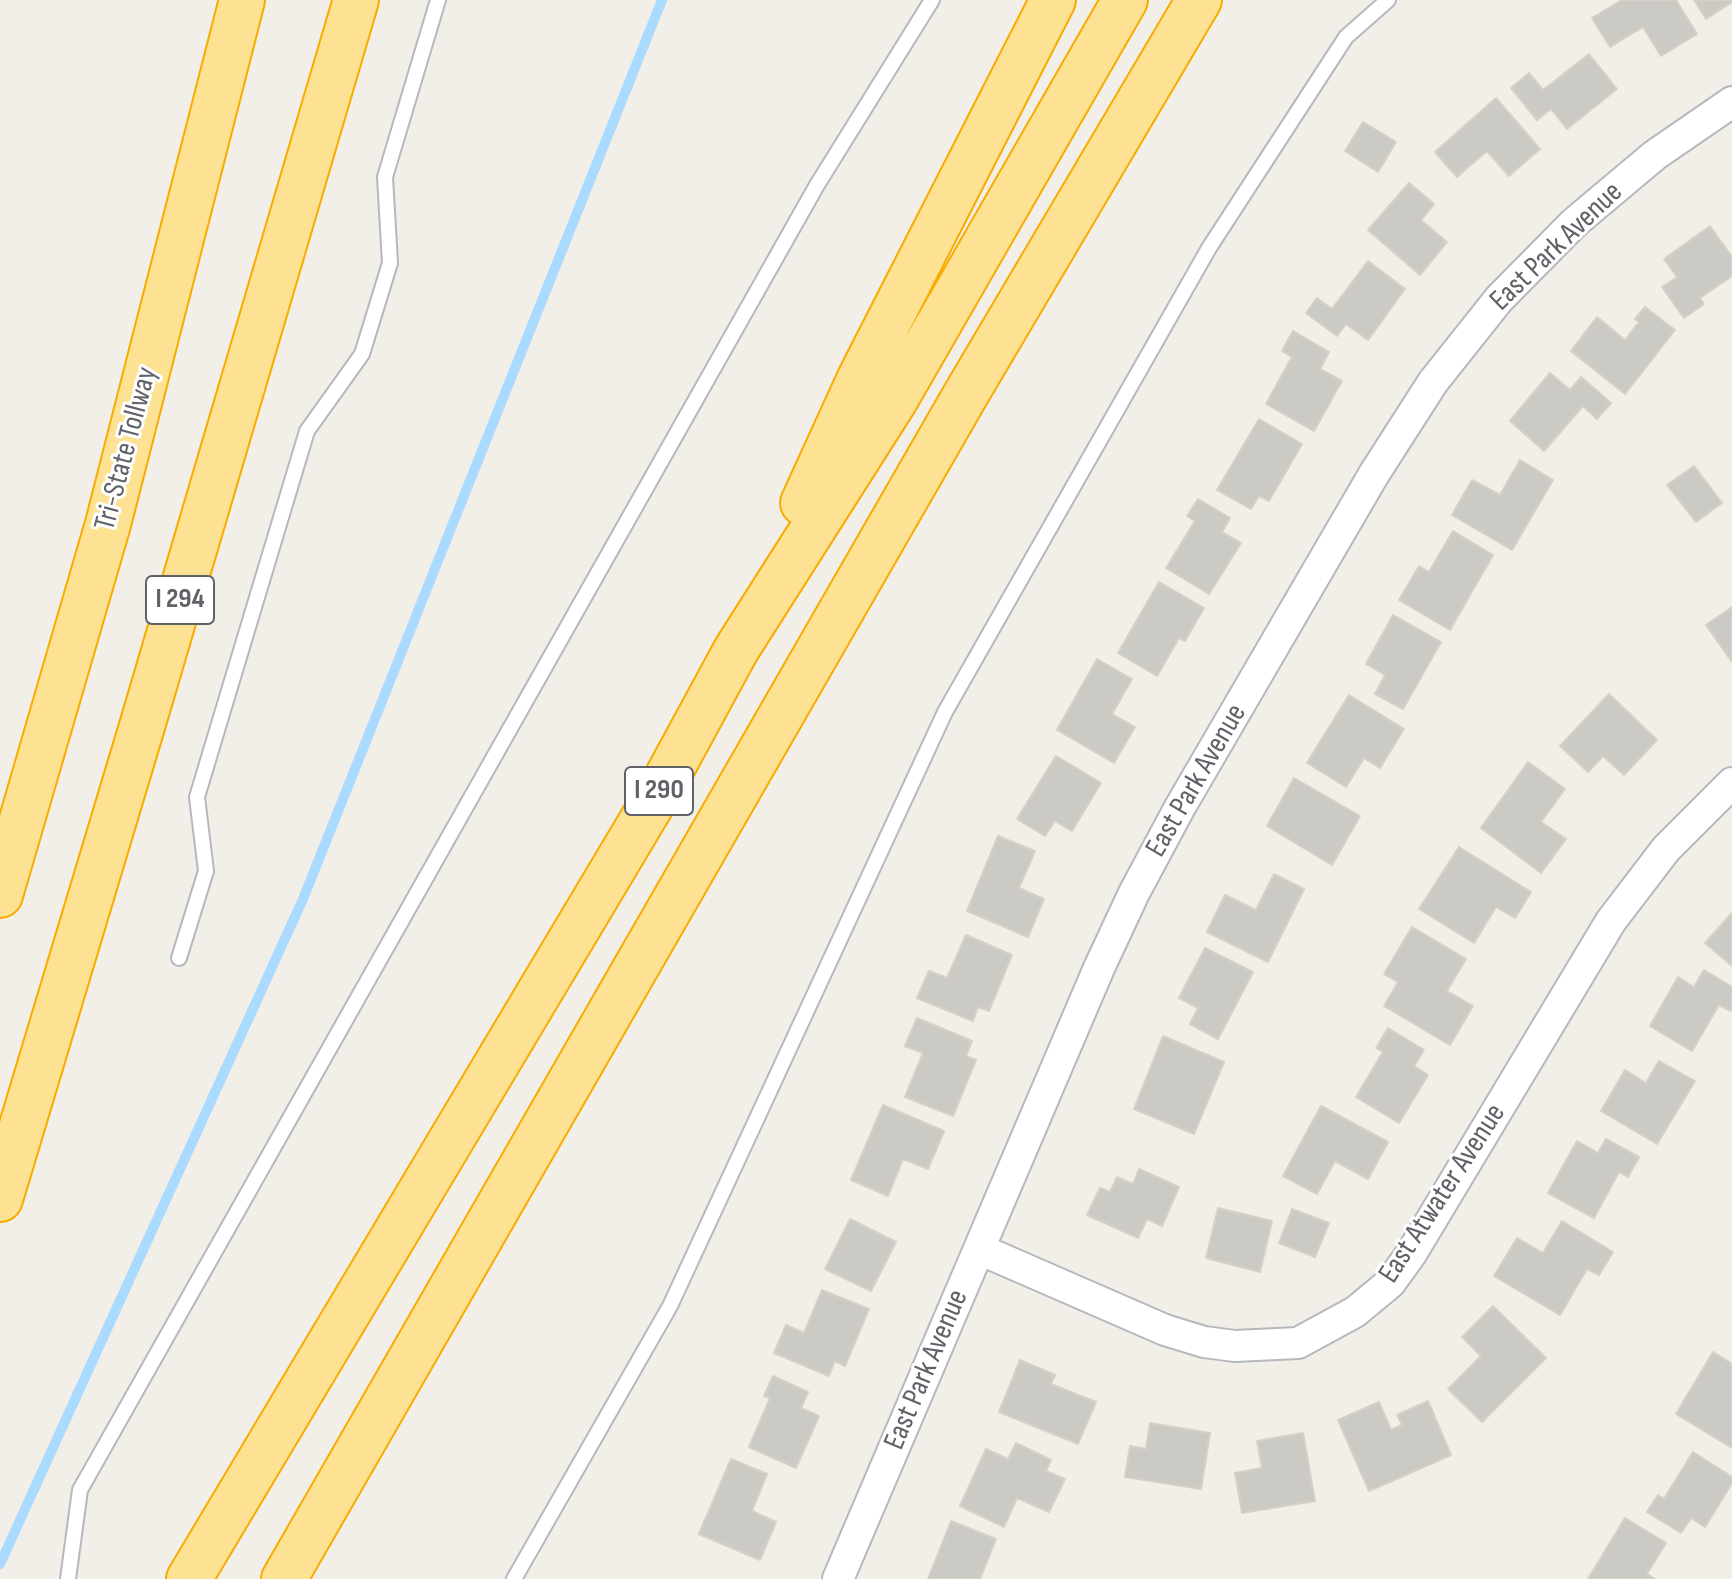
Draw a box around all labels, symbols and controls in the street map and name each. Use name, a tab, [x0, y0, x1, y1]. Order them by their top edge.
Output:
street label: East Park Avenue	[1483, 175, 1631, 319]
street label: Tri-State Tollway	[88, 364, 166, 534]
road number: I 294	[146, 576, 214, 624]
street label: East Park Avenue	[1139, 698, 1255, 864]
road number: I 290	[625, 767, 693, 815]
street label: East Atwater Avenue	[1372, 1098, 1514, 1290]
street label: East Park Avenue	[877, 1285, 977, 1455]

